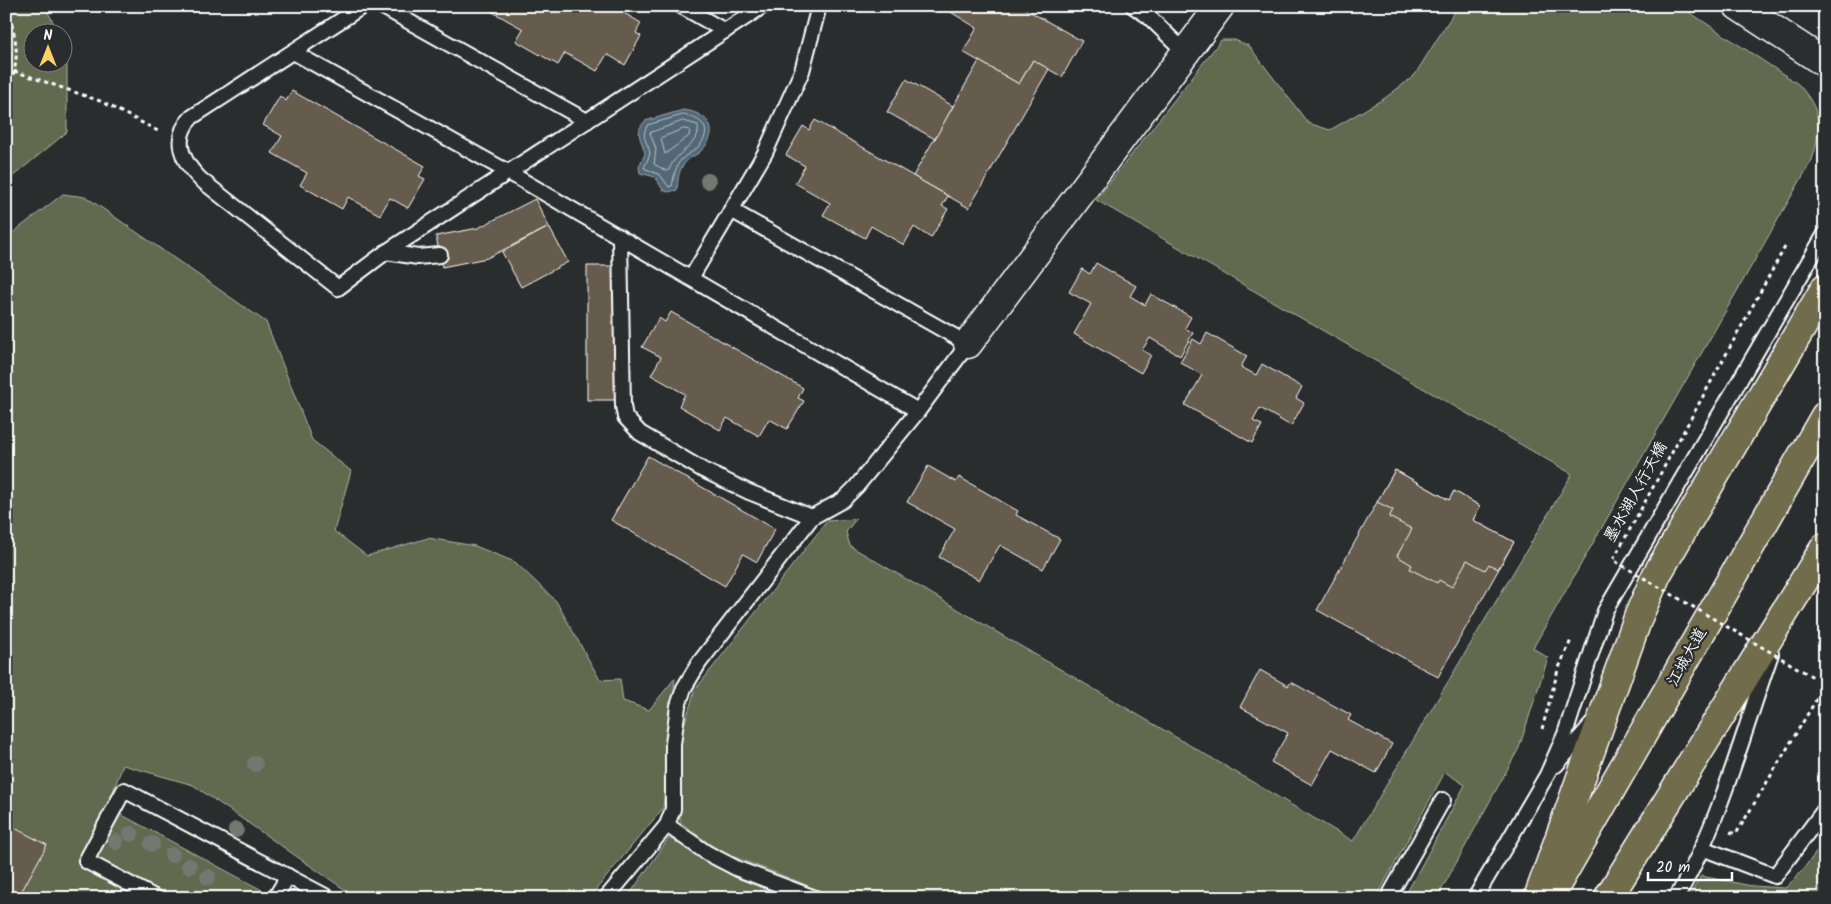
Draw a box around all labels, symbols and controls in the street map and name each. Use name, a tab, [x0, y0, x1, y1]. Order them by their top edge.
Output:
north arrow	[22, 22, 72, 72]
text: N	[44, 25, 53, 47]
street label: 墨水湖人行天橋	[1598, 437, 1674, 547]
street label: 江城大道	[1661, 623, 1713, 691]
scale bar	[1648, 849, 1732, 881]
text: 20 m	[1656, 856, 1690, 880]

